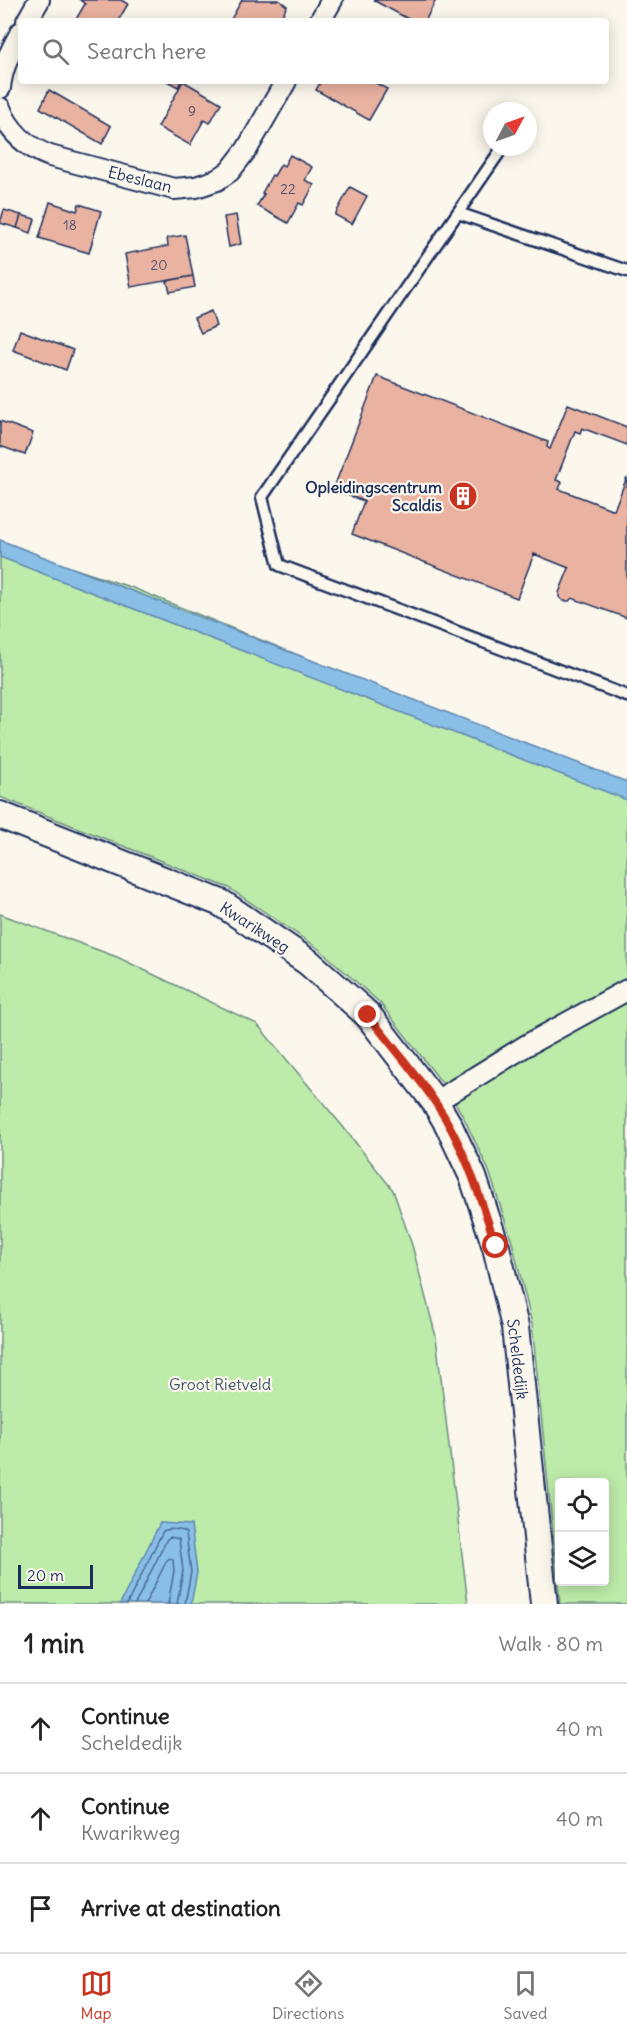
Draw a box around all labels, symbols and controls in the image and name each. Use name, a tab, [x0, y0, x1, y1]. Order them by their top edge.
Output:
search box	[18, 18, 609, 84]
icon: search	[39, 35, 72, 68]
text: Search here	[87, 37, 206, 65]
house number: 9	[188, 102, 196, 120]
north arrow	[483, 102, 537, 156]
street label: Ebeslaan	[106, 161, 174, 197]
house number: 22	[280, 180, 296, 198]
house number: 18	[63, 216, 77, 234]
house number: 20	[151, 256, 167, 274]
place label: Opleidingscentrum Scaldis	[305, 477, 442, 515]
building icon: Opleidingscentrum Scaldis	[447, 480, 479, 512]
street label: Kwarikweg	[216, 897, 294, 957]
route end	[354, 1001, 380, 1027]
route start	[482, 1232, 508, 1258]
street label: Scheldedijk	[503, 1318, 533, 1400]
park label: Groot Rietveld	[169, 1374, 271, 1394]
map controls	[555, 1478, 609, 1586]
button: locate	[555, 1478, 609, 1532]
button: layers	[555, 1532, 609, 1586]
scale bar	[18, 1562, 93, 1590]
text: 20 m	[27, 1565, 64, 1585]
text: 1 min	[24, 1627, 84, 1660]
text: Walk · 80 m	[498, 1631, 603, 1656]
text: Continue	[81, 1702, 170, 1730]
icon: ahead	[24, 1712, 57, 1745]
text: 40 m	[556, 1716, 603, 1741]
text: Scheldedijk	[81, 1730, 182, 1755]
text: Continue	[81, 1792, 170, 1820]
icon: ahead	[24, 1802, 57, 1835]
text: 40 m	[556, 1806, 603, 1831]
text: Kwarikweg	[81, 1820, 180, 1845]
icon: arrive	[24, 1892, 57, 1925]
text: Arrive at destination	[81, 1894, 281, 1922]
tab: Map	[80, 1967, 113, 2023]
tab: Directions	[272, 1967, 344, 2023]
tab: Saved	[504, 1967, 547, 2023]

